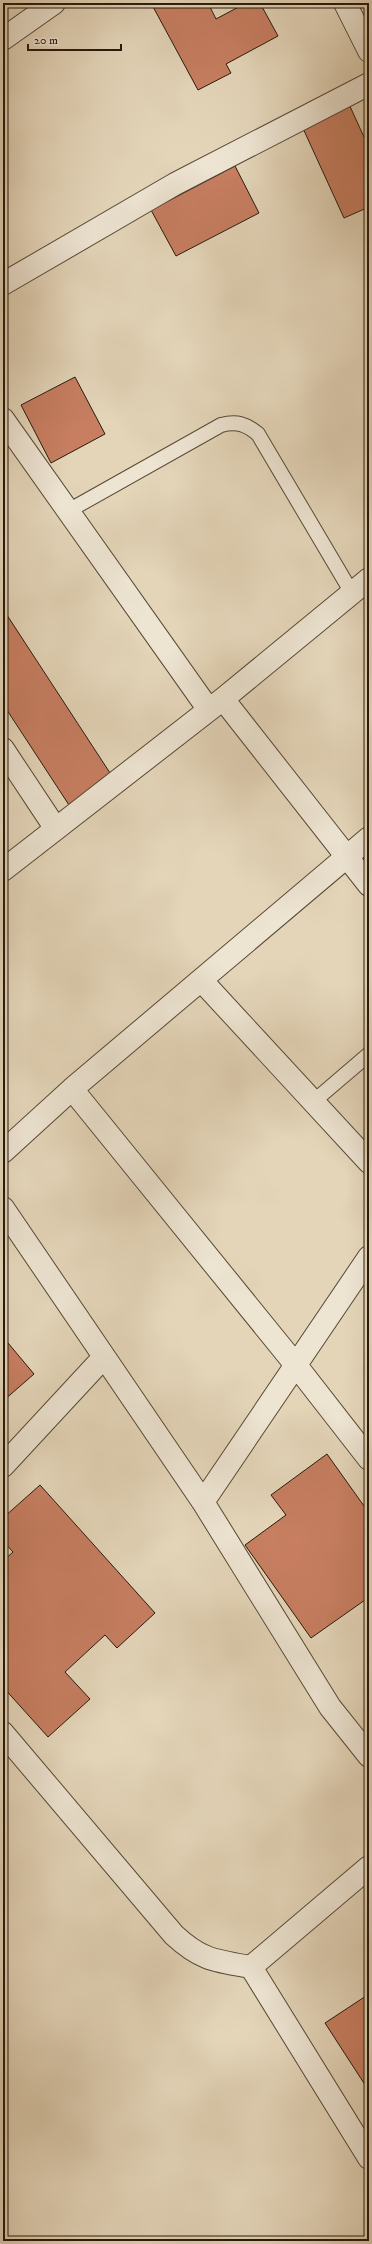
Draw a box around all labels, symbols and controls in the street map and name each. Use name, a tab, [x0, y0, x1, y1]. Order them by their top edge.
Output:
scale bar	[28, 26, 121, 52]
text: 20 m	[34, 33, 58, 48]

